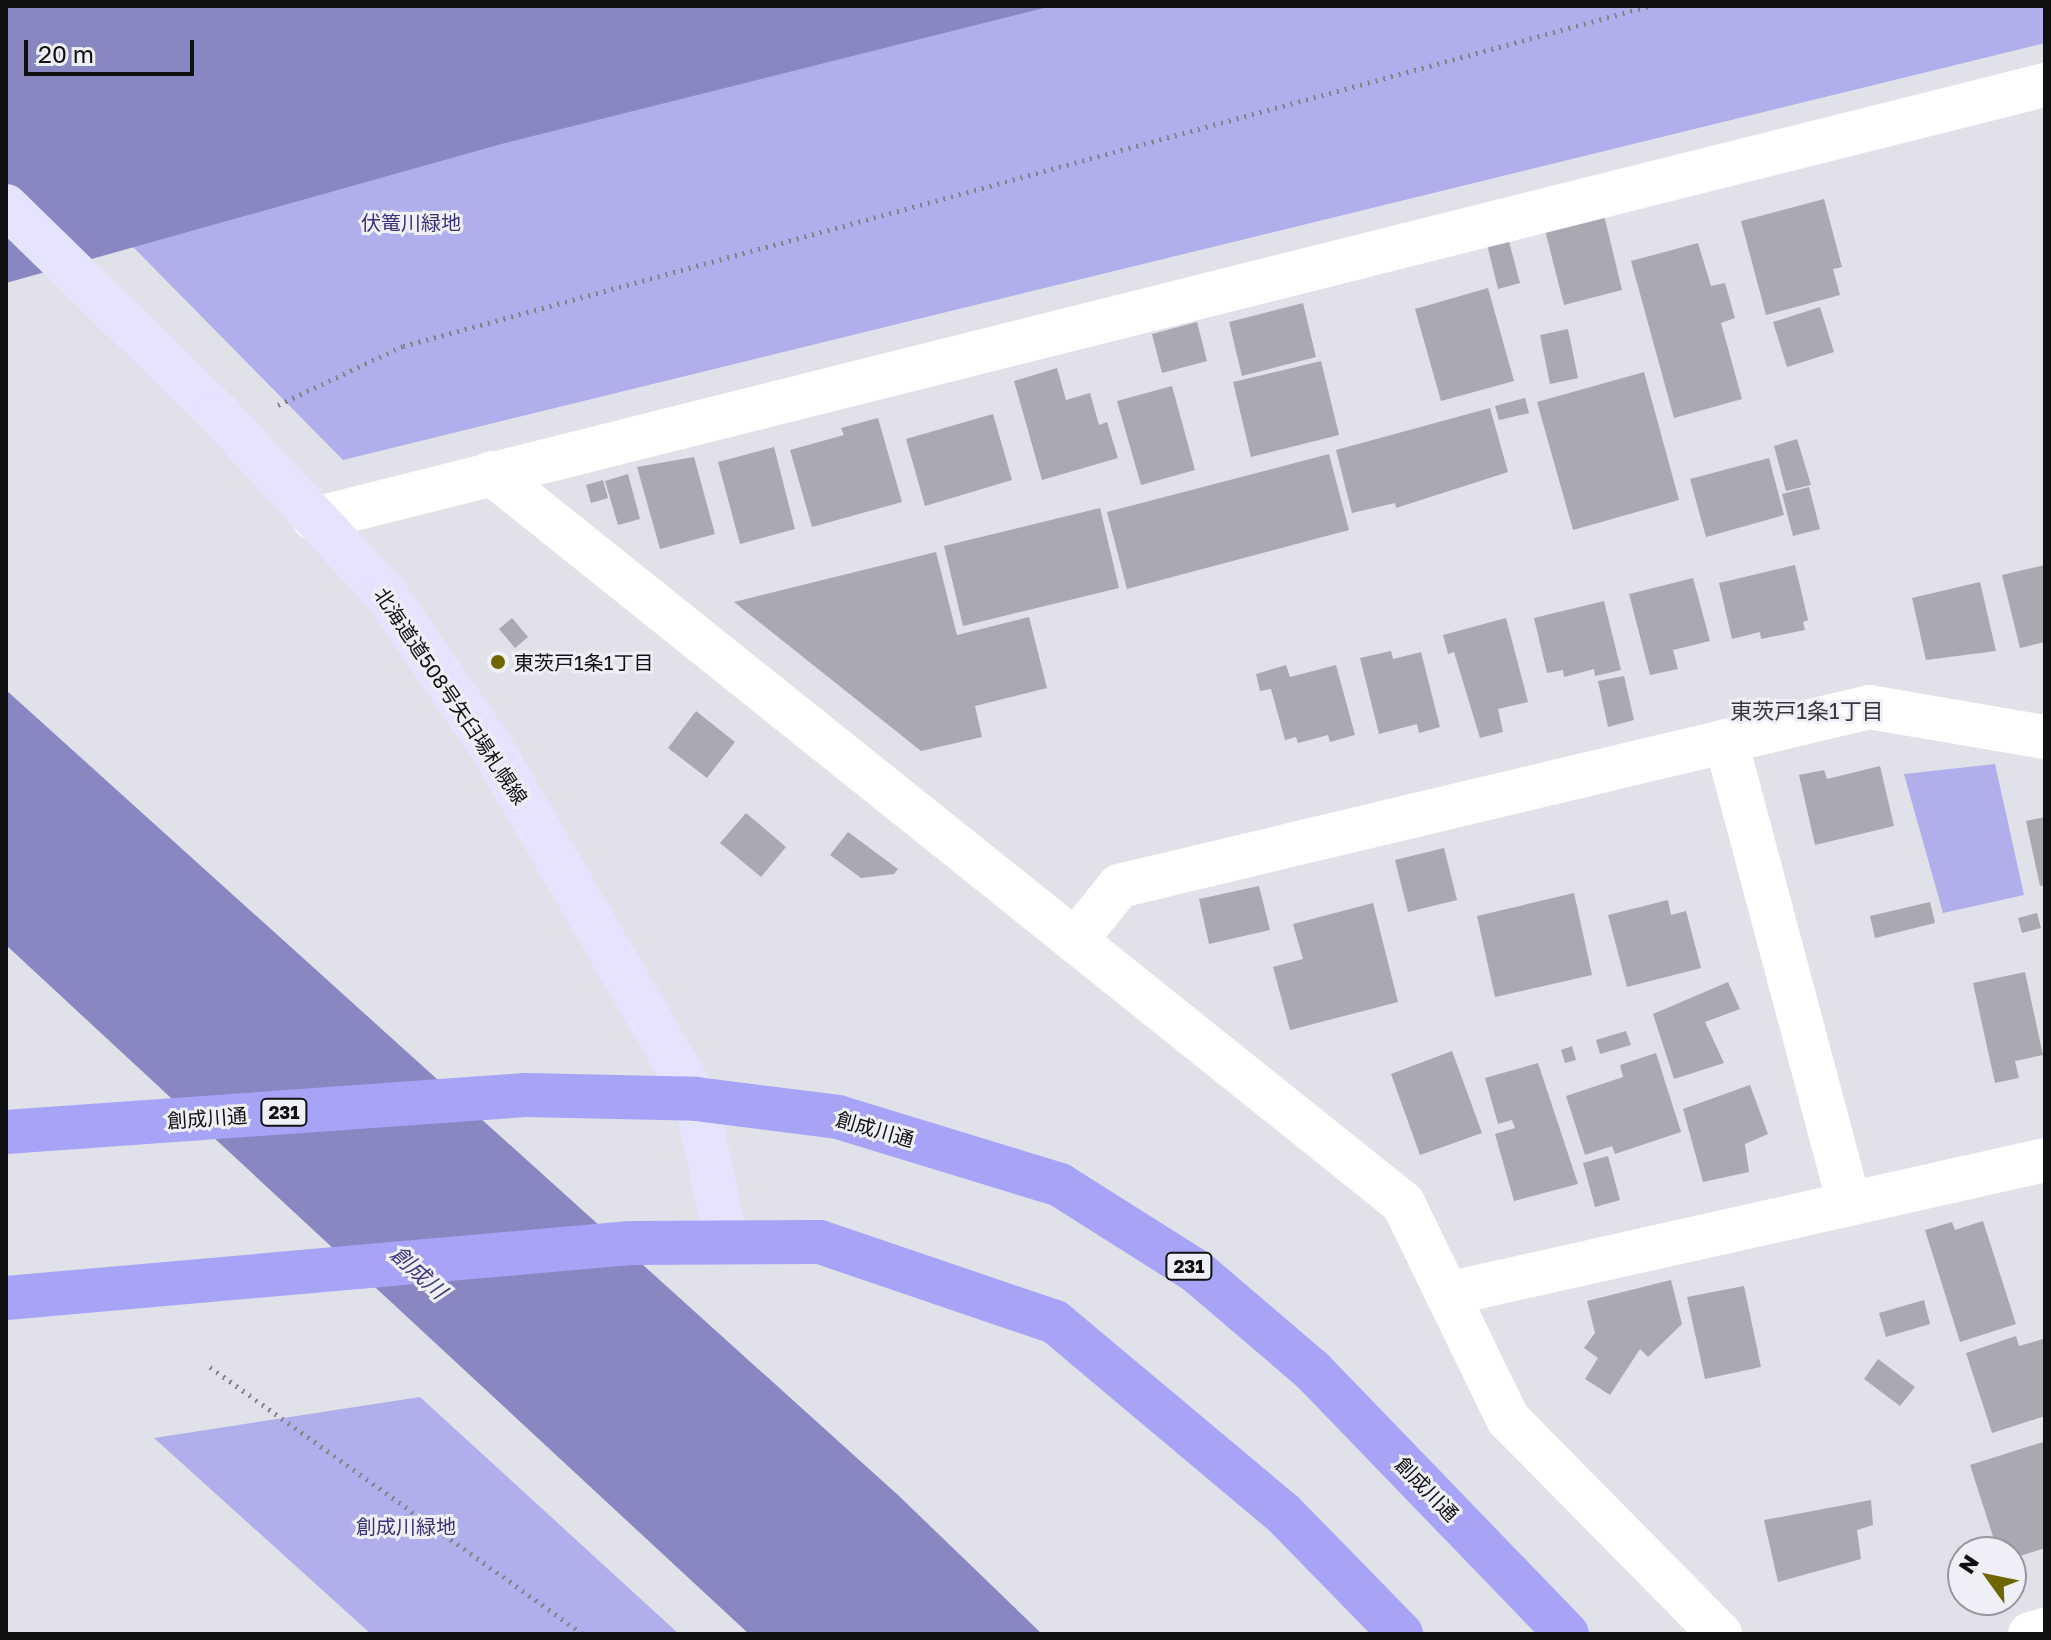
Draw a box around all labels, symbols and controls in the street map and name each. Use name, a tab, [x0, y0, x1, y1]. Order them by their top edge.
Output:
scale bar	[28, 24, 198, 74]
text: 20 m	[38, 39, 94, 68]
park label: 伏篭川緑地	[361, 210, 461, 234]
street label: 北海道道508号矢臼場札幌線	[369, 583, 533, 809]
place label: 東茨戸1条1丁目	[514, 650, 653, 674]
marker: 東茨戸1条1丁目	[489, 653, 507, 671]
district label: 東茨戸1条1丁目	[1730, 698, 1884, 724]
road number: 231	[260, 1098, 308, 1126]
street label: 創成川通	[166, 1103, 248, 1133]
street label: 創成川通	[833, 1106, 917, 1152]
water label: 創成川	[386, 1240, 452, 1304]
road number: 231	[1165, 1252, 1213, 1280]
street label: 創成川通	[1391, 1452, 1463, 1526]
park label: 創成川緑地	[356, 1514, 456, 1538]
north arrow	[1947, 1536, 2027, 1616]
text: N	[1952, 1549, 1984, 1578]

